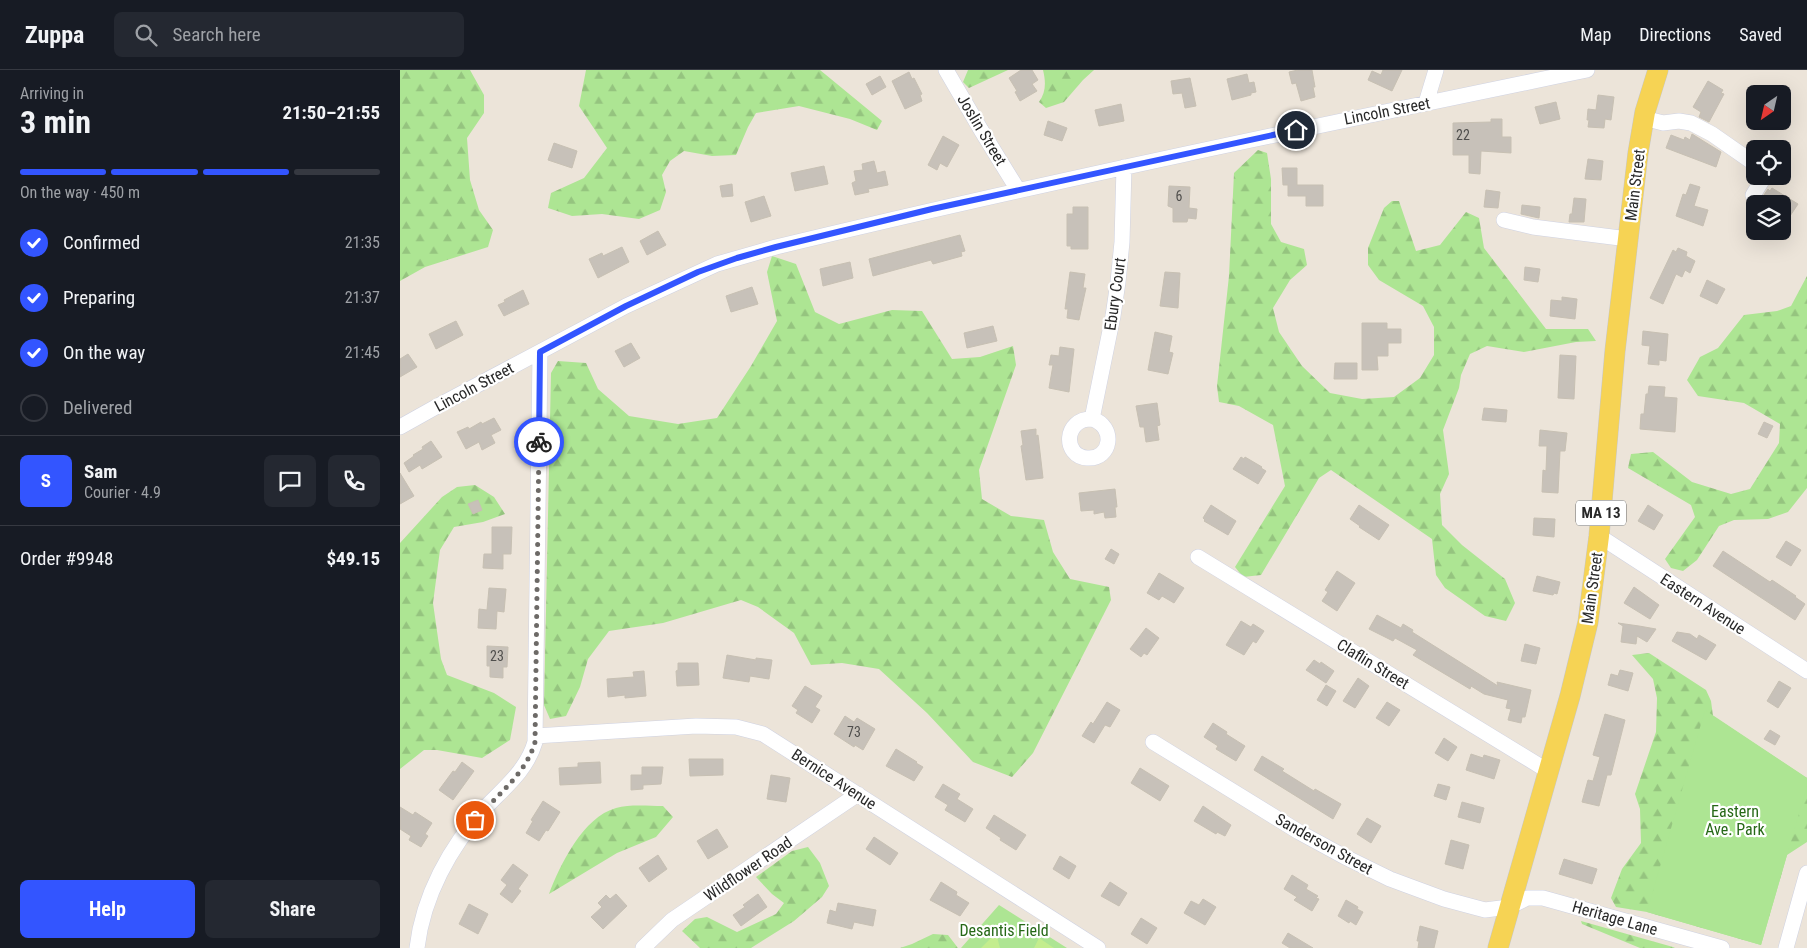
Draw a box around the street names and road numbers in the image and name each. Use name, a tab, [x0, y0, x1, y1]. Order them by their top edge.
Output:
street label: Joslin Street	[953, 91, 1011, 169]
street label: Lincoln Street	[1342, 93, 1432, 129]
street label: Main Street	[1621, 148, 1649, 222]
street label: Ebury Court	[1100, 256, 1130, 332]
street label: Lincoln Street	[431, 358, 517, 416]
road number: MA 13	[1576, 500, 1626, 526]
street label: Main Street	[1578, 551, 1606, 625]
street label: Eastern Avenue	[1657, 569, 1749, 639]
street label: Claflin Street	[1333, 635, 1413, 693]
street label: Bernice Avenue	[788, 745, 880, 813]
street label: Sanderson Street	[1272, 809, 1376, 879]
street label: Wildflower Road	[700, 833, 796, 905]
street label: Heritage Lane	[1570, 897, 1660, 939]

